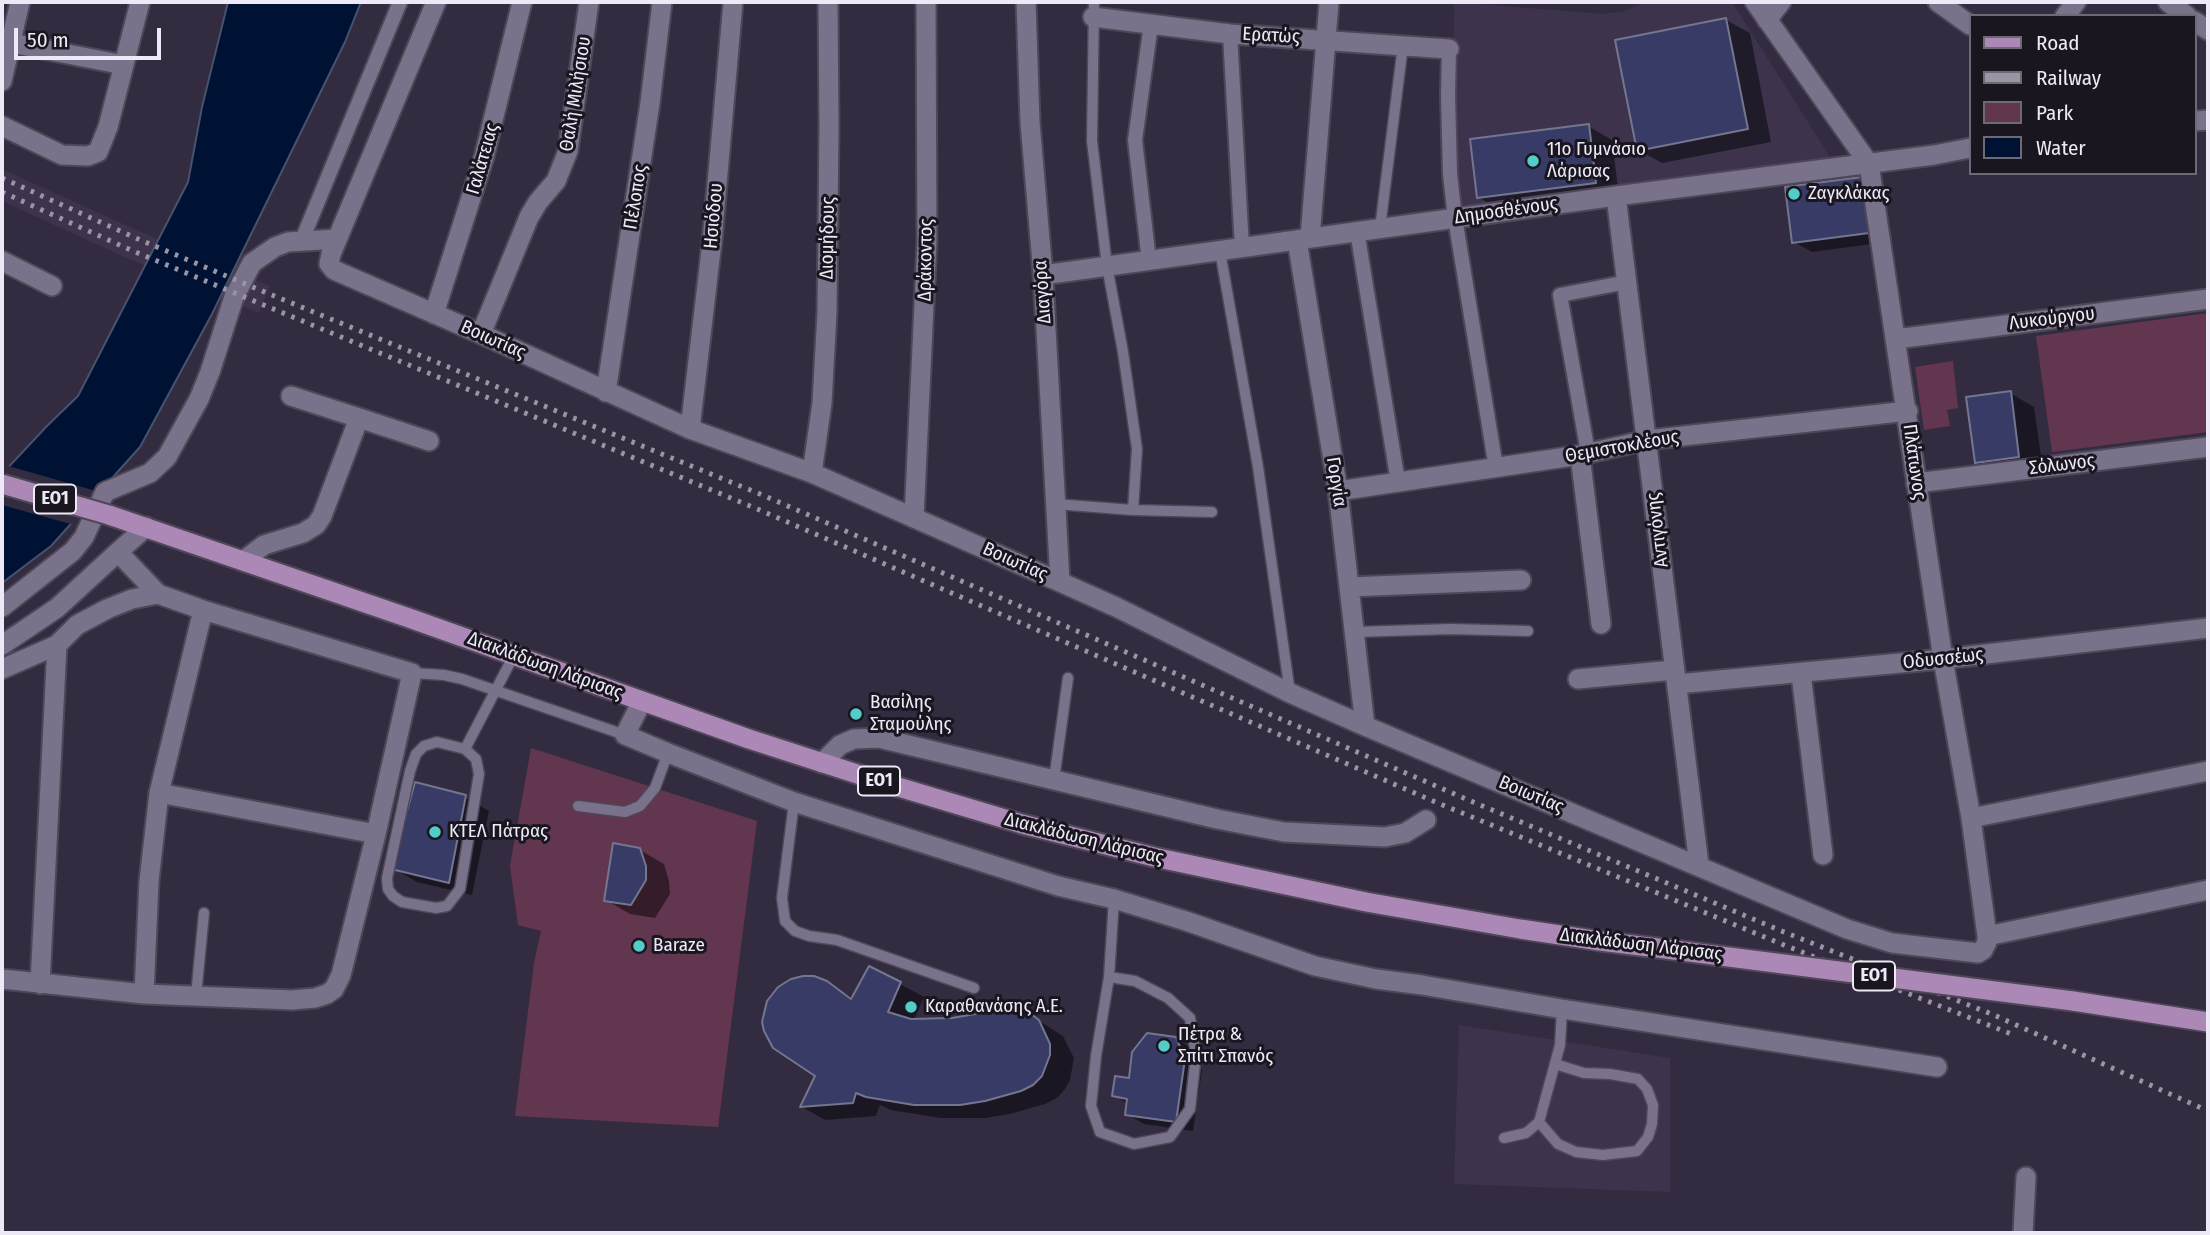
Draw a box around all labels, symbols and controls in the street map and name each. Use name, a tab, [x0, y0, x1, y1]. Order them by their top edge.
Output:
scale bar	[18, 14, 164, 58]
legend	[1968, 14, 2196, 175]
street label: Ερατώς	[1242, 23, 1300, 49]
text: 50 m	[27, 27, 69, 53]
text: Road	[2036, 30, 2080, 56]
street label: Θαλή Μιλήσιου	[556, 35, 596, 153]
text: Railway	[2036, 65, 2101, 91]
text: Park	[2036, 100, 2073, 126]
street label: Γαλάτειας	[462, 121, 504, 197]
text: Water	[2036, 135, 2086, 161]
place label: 11ο Γυμνάσιο Λάρισας	[1547, 139, 1646, 183]
marker: 11ο Γυμνάσιο Λάρισας	[1525, 153, 1541, 169]
street label: Πέλοπος	[620, 163, 652, 231]
street label: Ησιόδου	[700, 182, 728, 250]
place label: Ζαγκλάκας	[1808, 183, 1889, 205]
marker: Ζαγκλάκας	[1786, 186, 1802, 202]
street label: Δημοσθένους	[1453, 192, 1559, 230]
street label: Διομήδους	[816, 196, 840, 280]
street label: Δράκοντος	[914, 218, 938, 302]
street label: Διαγόρα	[1029, 259, 1057, 325]
street label: Λυκούργου	[2008, 302, 2096, 336]
street label: Βοιωτίας	[457, 316, 529, 364]
street label: Πλάτωνος	[1897, 423, 1931, 501]
street label: Θεμιστοκλέους	[1563, 426, 1681, 468]
street label: Σόλωνος	[2028, 450, 2096, 480]
street label: Γοργία	[1321, 455, 1351, 509]
road number: ΕΟ1	[34, 485, 76, 514]
street label: Αντιγόνης	[1642, 491, 1674, 569]
street label: Βοιωτίας	[979, 538, 1051, 586]
street label: Διακλάδωση Λάρισας	[464, 627, 626, 705]
street label: Οδυσσέως	[1902, 643, 1984, 675]
place label: Βασίλης Σταμούλης	[870, 692, 951, 736]
marker: Βασίλης Σταμούλης	[848, 706, 864, 722]
road number: ΕΟ1	[858, 766, 900, 796]
street label: Βοιωτίας	[1495, 771, 1567, 819]
street label: Διακλάδωση Λάρισας	[1002, 808, 1166, 870]
place label: ΚΤΕΛ Πάτρας	[449, 821, 548, 843]
marker: ΚΤΕΛ Πάτρας	[427, 824, 443, 840]
street label: Διακλάδωση Λάρισας	[1559, 924, 1723, 966]
place label: Baraze	[653, 935, 705, 957]
marker: Baraze	[631, 938, 647, 954]
road number: ΕΟ1	[1853, 961, 1895, 990]
place label: Καραθανάσης Α.Ε.	[925, 996, 1063, 1018]
marker: Καραθανάσης Α.Ε.	[903, 999, 919, 1015]
place label: Πέτρα & Σπίτι Σπανός	[1178, 1024, 1273, 1068]
marker: Πέτρα & Σπίτι Σπανός	[1156, 1038, 1172, 1054]

